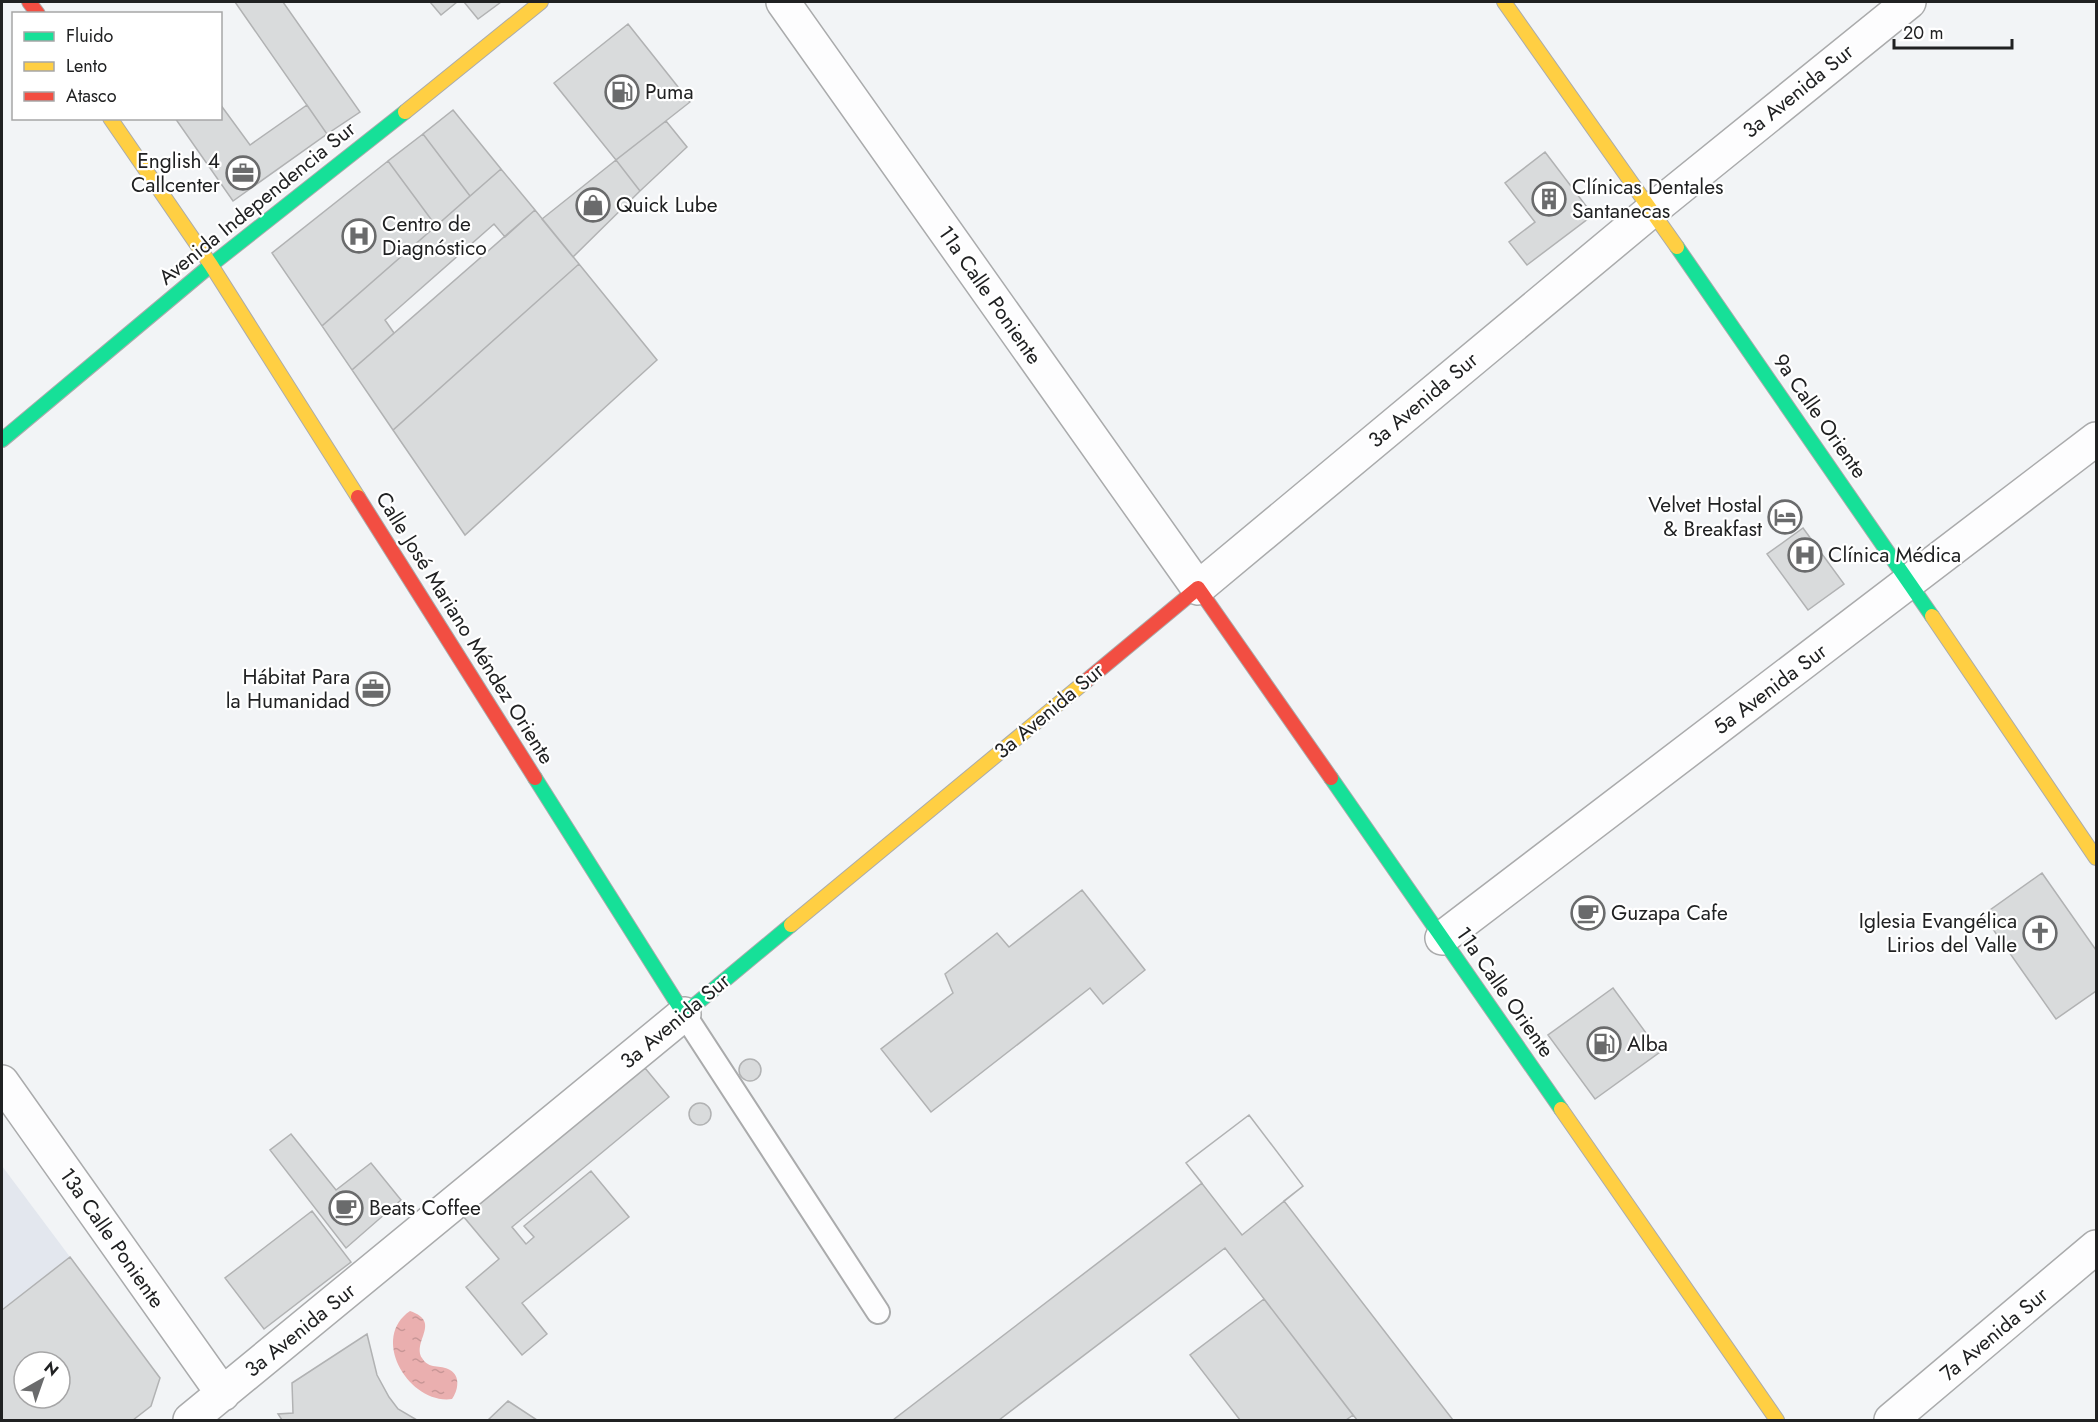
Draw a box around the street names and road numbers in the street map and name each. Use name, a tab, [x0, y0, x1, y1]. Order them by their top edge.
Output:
street label: 3a Avenida Sur	[1736, 36, 1861, 145]
street label: Avenida Independencia Sur	[152, 114, 362, 292]
street label: 11a Calle Poniente	[931, 220, 1049, 371]
street label: 3a Avenida Sur	[1362, 345, 1485, 455]
street label: 9a Calle Oriente	[1766, 348, 1874, 485]
street label: Calle José Mariano Méndez Oriente	[368, 486, 562, 770]
street label: 5a Avenida Sur	[1707, 636, 1834, 742]
street label: 3a Avenida Sur	[988, 656, 1111, 766]
street label: 11a Calle Oriente	[1449, 921, 1561, 1064]
street label: 3a Avenida Sur	[614, 966, 737, 1076]
street label: 13a Calle Poniente	[52, 1162, 172, 1314]
street label: 3a Avenida Sur	[238, 1275, 363, 1384]
street label: 7a Avenida Sur	[1934, 1279, 2055, 1388]

